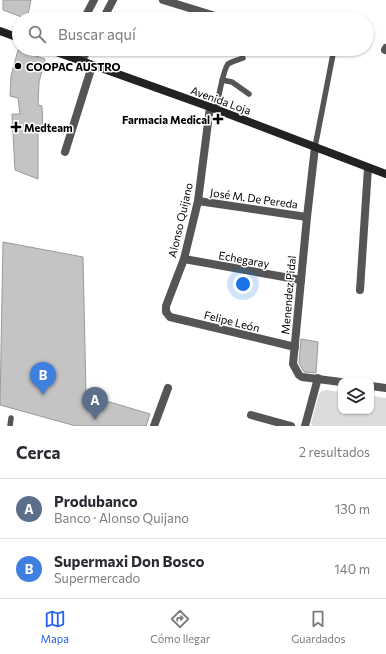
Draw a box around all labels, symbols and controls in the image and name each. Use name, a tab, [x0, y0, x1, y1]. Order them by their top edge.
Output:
search box	[12, 12, 374, 56]
icon: search	[26, 23, 48, 45]
text: Buscar aquí	[58, 25, 136, 43]
place label: COOPAC AUSTRO	[26, 60, 121, 73]
marker: COOPAC AUSTRO	[13, 61, 23, 71]
street label: Avenida Loja	[189, 83, 253, 117]
place label: Farmacia Medical	[122, 113, 210, 126]
marker: Farmacia Medical	[213, 114, 223, 124]
place label: Medteam	[24, 121, 73, 134]
marker: Medteam	[11, 122, 21, 132]
street label: Alonso Quijano	[165, 181, 195, 259]
street label: José M. De Pereda	[209, 185, 299, 212]
street label: Echegaray	[218, 248, 271, 270]
street label: Menendez Pidal	[278, 255, 298, 335]
your location	[233, 274, 253, 294]
street label: Felipe León	[203, 308, 261, 334]
pin: B	[30, 362, 56, 395]
map controls	[338, 378, 374, 414]
button: layers	[338, 378, 374, 414]
pin: A	[82, 387, 108, 420]
text: Cerca	[16, 442, 61, 463]
text: 2 resultados	[299, 444, 370, 460]
text: Produbanco	[54, 492, 138, 510]
text: A	[24, 501, 34, 517]
text: 130 m	[335, 501, 370, 517]
text: Banco · Alonso Quijano	[54, 510, 189, 526]
text: Supermaxi Don Bosco	[54, 552, 205, 570]
text: B	[25, 561, 33, 577]
text: 140 m	[334, 561, 370, 577]
text: Supermercado	[54, 570, 140, 586]
tab: Mapa	[41, 608, 69, 645]
tab: Cómo llegar	[150, 608, 210, 645]
tab: Guardados	[291, 608, 345, 645]

